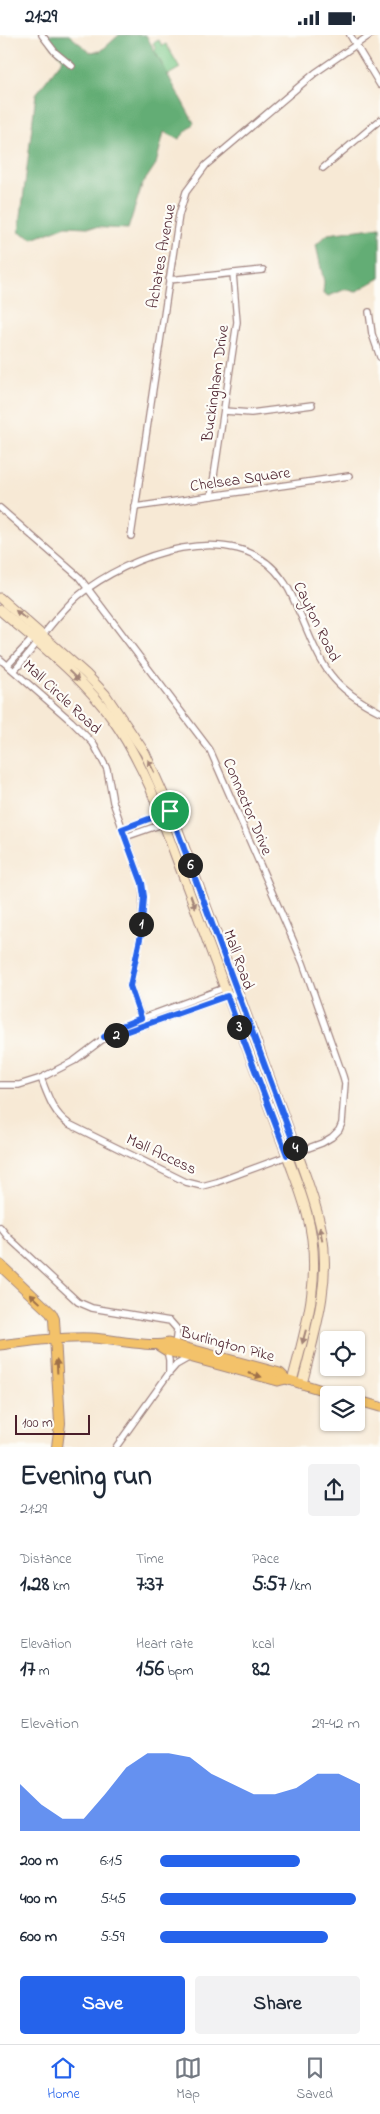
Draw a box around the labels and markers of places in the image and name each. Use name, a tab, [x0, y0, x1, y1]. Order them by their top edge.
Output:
pin	[149, 790, 191, 832]
pin: 6	[178, 853, 202, 877]
pin: 1	[128, 911, 154, 937]
pin: 3	[226, 1015, 252, 1039]
pin: 2	[104, 1023, 128, 1047]
pin: 4	[282, 1135, 308, 1161]

